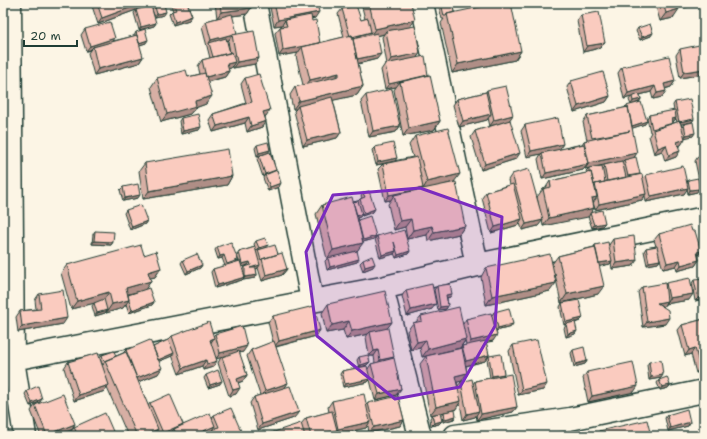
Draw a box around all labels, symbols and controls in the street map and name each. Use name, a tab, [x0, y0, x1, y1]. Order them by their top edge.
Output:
scale bar	[24, 22, 77, 48]
text: 20 m	[30, 28, 61, 44]

